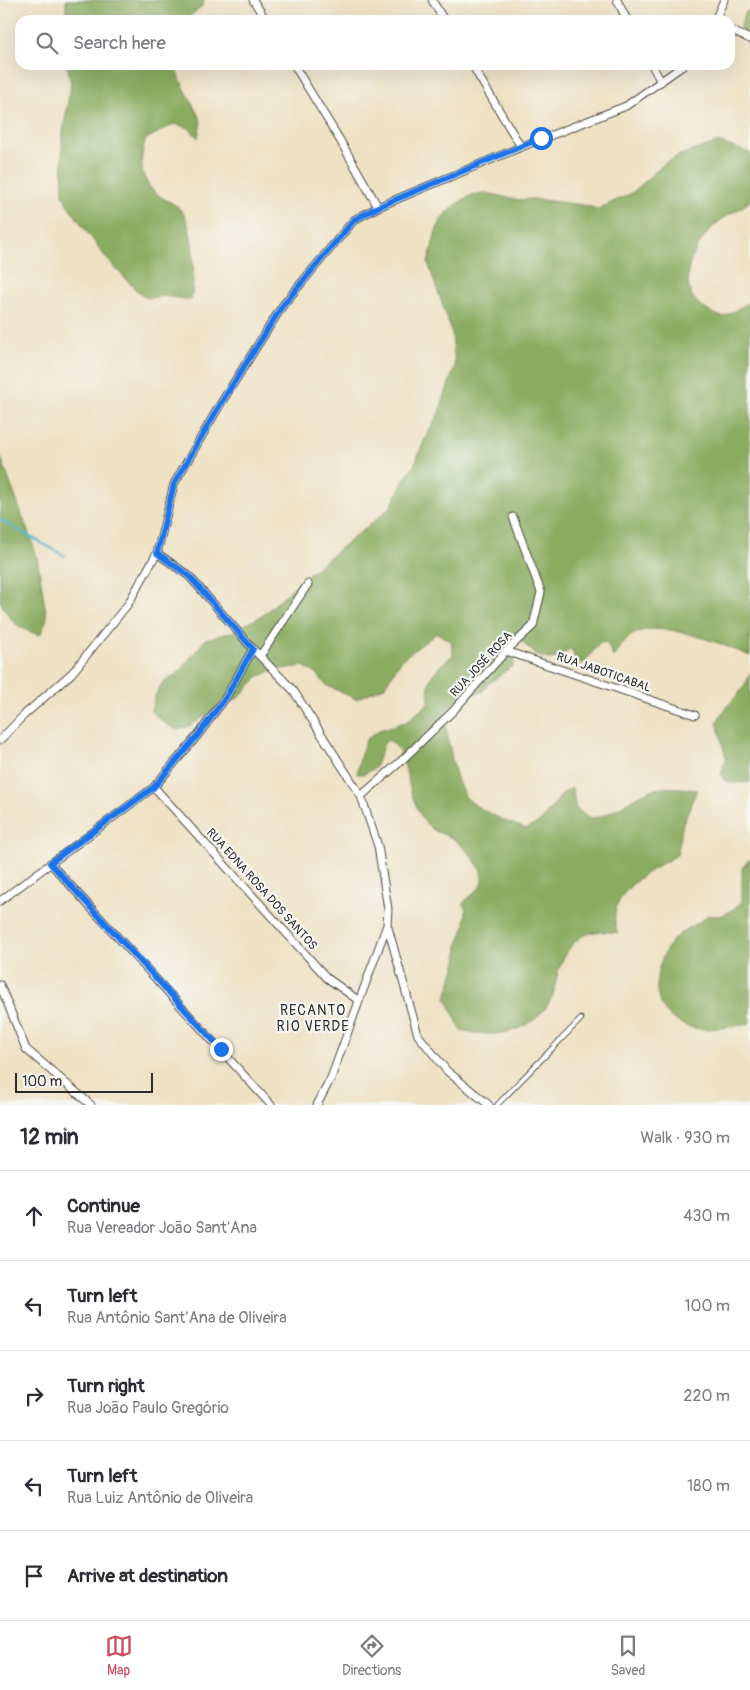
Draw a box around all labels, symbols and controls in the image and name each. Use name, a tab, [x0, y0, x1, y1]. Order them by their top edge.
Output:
search box	[15, 15, 735, 70]
icon: search	[33, 29, 61, 57]
text: Search here	[73, 31, 166, 55]
route start	[530, 127, 553, 150]
street label: RUA JOSÉ ROSA	[446, 628, 516, 700]
street label: RUA JABOTICABAL	[555, 649, 653, 696]
street label: RUA EDNA ROSA DOS SANTOS	[203, 825, 320, 953]
district label: RECANTO RIO VERDE	[277, 1002, 349, 1035]
route end	[210, 1038, 233, 1061]
scale bar	[15, 1070, 152, 1093]
text: 100 m	[22, 1073, 62, 1090]
text: 12 min	[20, 1124, 79, 1151]
text: Walk · 930 m	[641, 1128, 730, 1148]
text: Continue	[67, 1194, 140, 1218]
icon: ahead	[20, 1202, 48, 1230]
text: 430 m	[683, 1206, 730, 1226]
text: Rua Vereador João Sant'Ana	[67, 1218, 257, 1238]
text: Turn left	[67, 1284, 137, 1308]
icon: left	[20, 1292, 48, 1320]
text: 100 m	[684, 1296, 730, 1316]
text: Rua Antônio Sant'Ana de Oliveira	[67, 1308, 287, 1328]
text: Turn right	[67, 1374, 145, 1398]
icon: right	[20, 1382, 48, 1410]
text: 220 m	[684, 1386, 730, 1406]
text: Rua João Paulo Gregório	[67, 1398, 229, 1418]
text: Turn left	[67, 1464, 137, 1488]
icon: left	[20, 1472, 48, 1500]
text: 180 m	[687, 1476, 730, 1496]
text: Rua Luiz Antônio de Oliveira	[67, 1488, 253, 1508]
icon: arrive	[20, 1562, 48, 1590]
text: Arrive at destination	[67, 1564, 228, 1588]
tab: Map	[105, 1632, 133, 1679]
tab: Directions	[342, 1632, 401, 1679]
tab: Saved	[611, 1632, 645, 1679]

